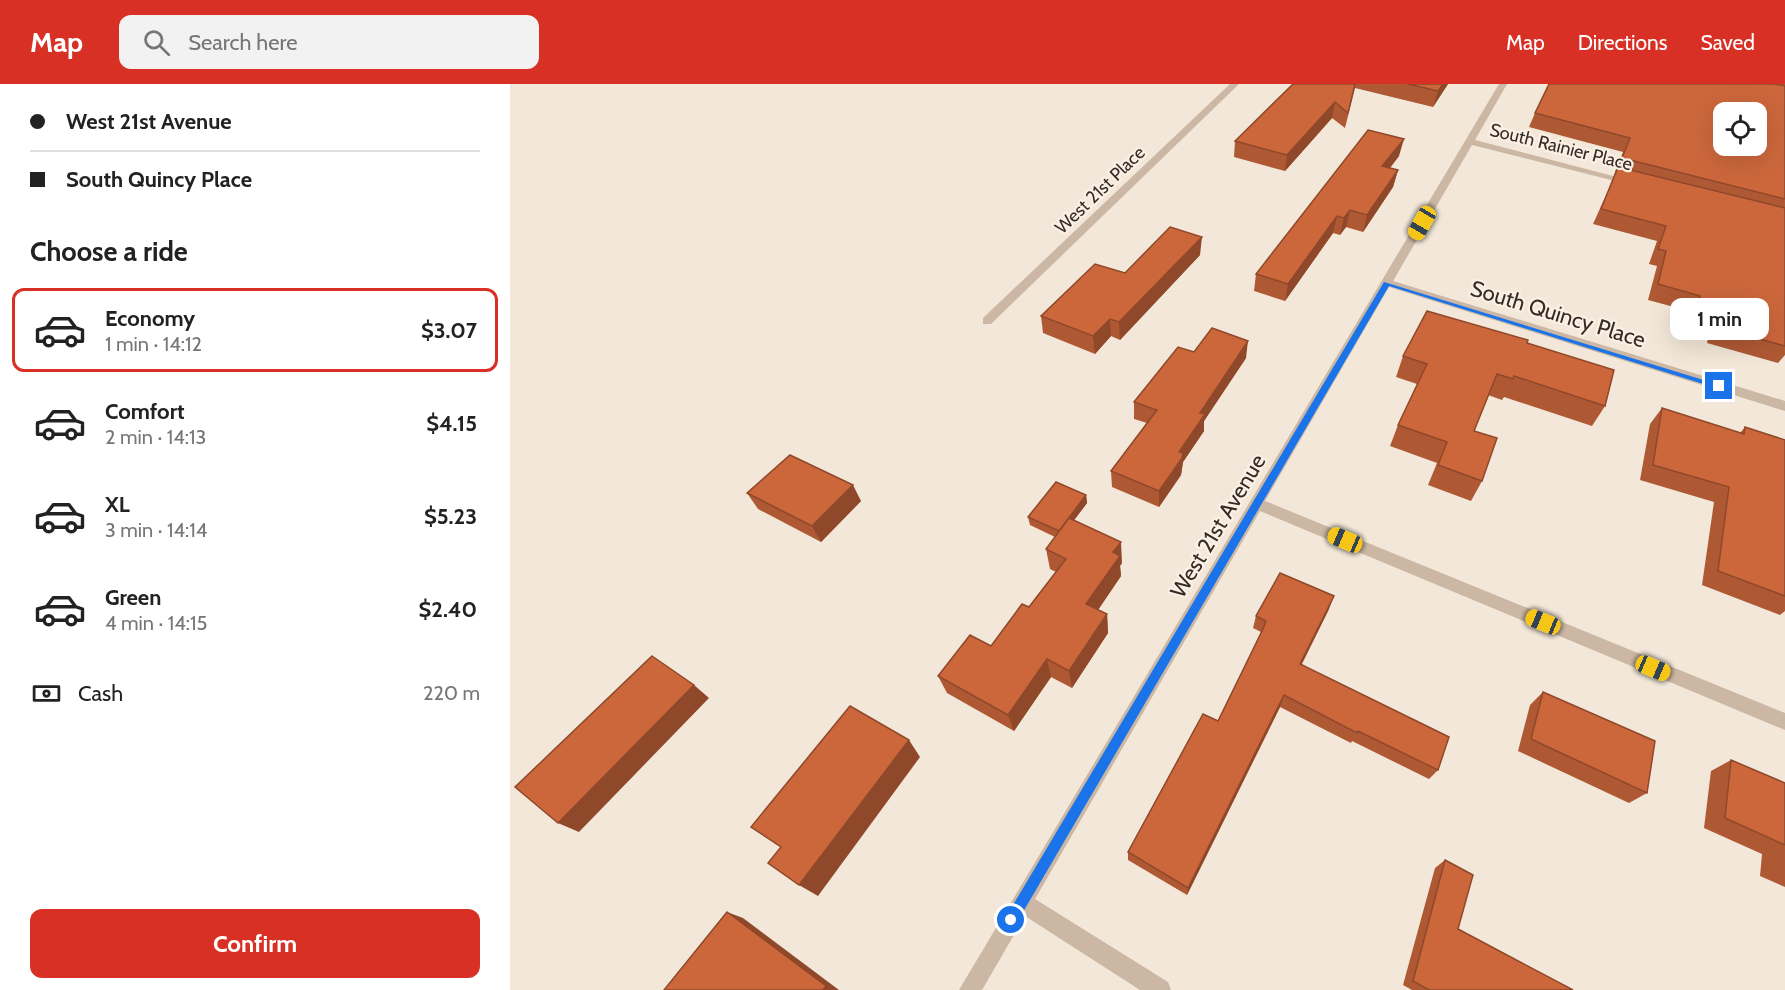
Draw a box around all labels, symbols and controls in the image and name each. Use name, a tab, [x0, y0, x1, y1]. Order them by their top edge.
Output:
search box	[119, 15, 539, 69]
text: Map	[30, 25, 83, 59]
icon: search	[140, 26, 173, 59]
text: Search here	[188, 29, 297, 56]
text: Map	[1506, 30, 1545, 55]
text: Directions	[1578, 30, 1667, 55]
text: Saved	[1700, 30, 1755, 55]
map controls	[1713, 102, 1767, 156]
button: locate	[1713, 102, 1767, 156]
text: West 21st Avenue	[66, 108, 232, 135]
street label: South Rainier Place	[1487, 119, 1635, 175]
street label: West 21st Place	[1051, 142, 1149, 238]
text: South Quincy Place	[66, 166, 252, 193]
car	[1405, 203, 1439, 243]
text: Choose a ride	[30, 235, 188, 268]
street label: South Quincy Place	[1467, 275, 1649, 353]
callout: 1 min	[1670, 299, 1768, 341]
icon: car	[33, 303, 87, 357]
text: Economy	[105, 305, 195, 332]
text: 1 min	[1697, 307, 1742, 331]
text: $3.07	[421, 317, 477, 344]
text: 1 min · 14:12	[105, 332, 202, 356]
route end	[1705, 372, 1732, 399]
icon: car	[33, 396, 87, 450]
text: Comfort	[105, 398, 184, 425]
text: $4.15	[426, 410, 477, 437]
text: 2 min · 14:13	[105, 425, 206, 449]
street label: West 21st Avenue	[1165, 449, 1271, 603]
icon: car	[33, 489, 87, 543]
text: XL	[105, 491, 130, 518]
text: $5.23	[424, 503, 477, 530]
text: 3 min · 14:14	[105, 518, 207, 542]
car	[1325, 525, 1365, 555]
icon: car	[33, 582, 87, 636]
text: Green	[105, 584, 161, 611]
text: $2.40	[419, 596, 477, 623]
car	[1523, 607, 1563, 637]
text: 4 min · 14:15	[105, 611, 207, 635]
car	[1633, 653, 1673, 683]
icon: cash	[30, 677, 63, 710]
text: Cash	[78, 680, 123, 707]
text: 220 m	[423, 681, 480, 705]
route start	[997, 906, 1024, 933]
button: Confirm	[30, 909, 480, 978]

